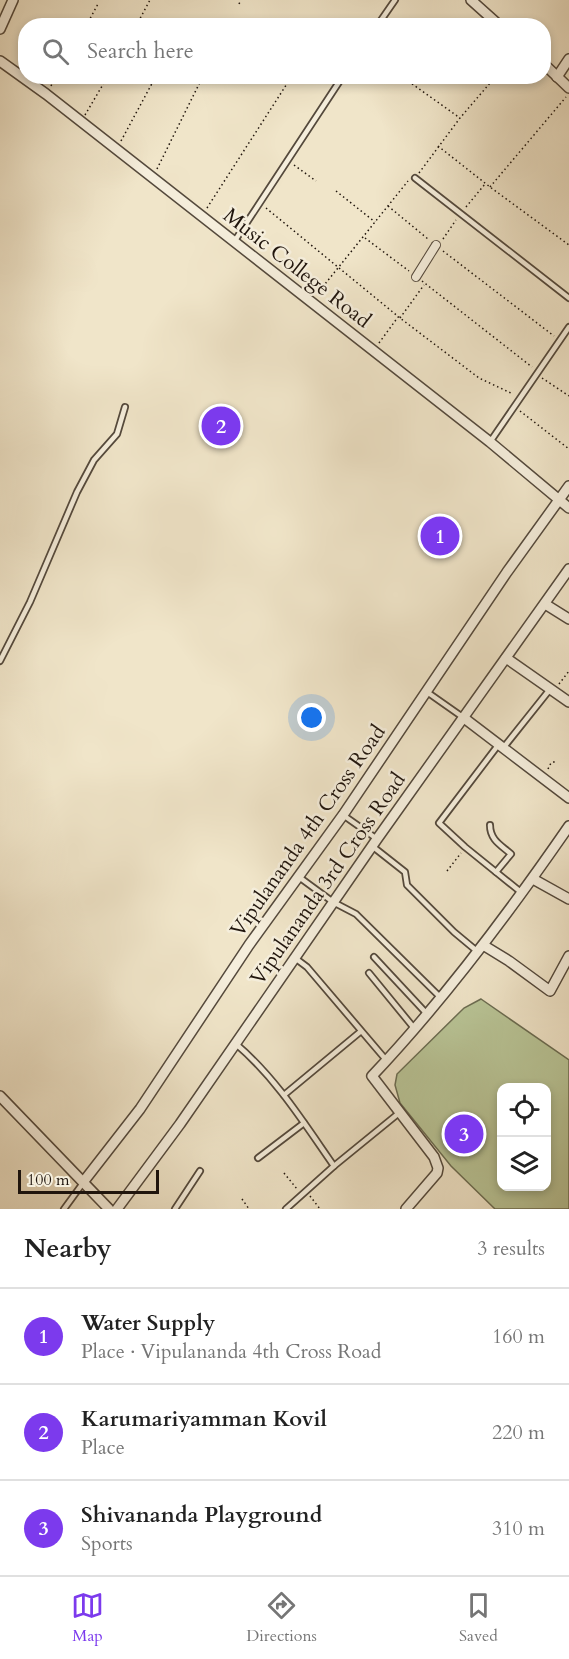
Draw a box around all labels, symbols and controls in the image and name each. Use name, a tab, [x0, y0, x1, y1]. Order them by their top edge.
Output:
search box	[18, 18, 551, 84]
icon: search	[39, 35, 72, 68]
text: Search here	[87, 36, 194, 66]
street label: Music College Road	[217, 201, 377, 335]
pin: 2	[202, 404, 240, 448]
pin: 1	[420, 514, 460, 558]
your location	[297, 703, 326, 732]
street label: Vipulananda 4th Cross Road	[224, 719, 392, 943]
street label: Vipulananda 3rd Cross Road	[243, 767, 413, 991]
map controls	[497, 1083, 551, 1191]
button: locate	[497, 1083, 551, 1137]
pin: 3	[444, 1112, 484, 1156]
button: layers	[497, 1137, 551, 1191]
scale bar	[18, 1167, 159, 1194]
text: 100 m	[27, 1169, 69, 1191]
text: Nearby	[24, 1231, 112, 1266]
text: 3 results	[477, 1235, 545, 1262]
text: Water Supply	[81, 1308, 215, 1338]
text: 1	[38, 1323, 49, 1350]
text: 160 m	[492, 1323, 545, 1350]
text: Place · Vipulananda 4th Cross Road	[81, 1338, 381, 1365]
text: Karumariyamman Kovil	[81, 1404, 327, 1434]
text: 2	[38, 1419, 49, 1446]
text: 220 m	[492, 1419, 545, 1446]
text: Place	[81, 1434, 125, 1461]
text: Shivananda Playground	[81, 1500, 322, 1530]
text: 3	[38, 1515, 49, 1542]
text: 310 m	[492, 1515, 545, 1542]
text: Sports	[81, 1530, 133, 1557]
tab: Map	[71, 1589, 104, 1647]
tab: Directions	[246, 1589, 317, 1647]
tab: Saved	[459, 1589, 498, 1647]

